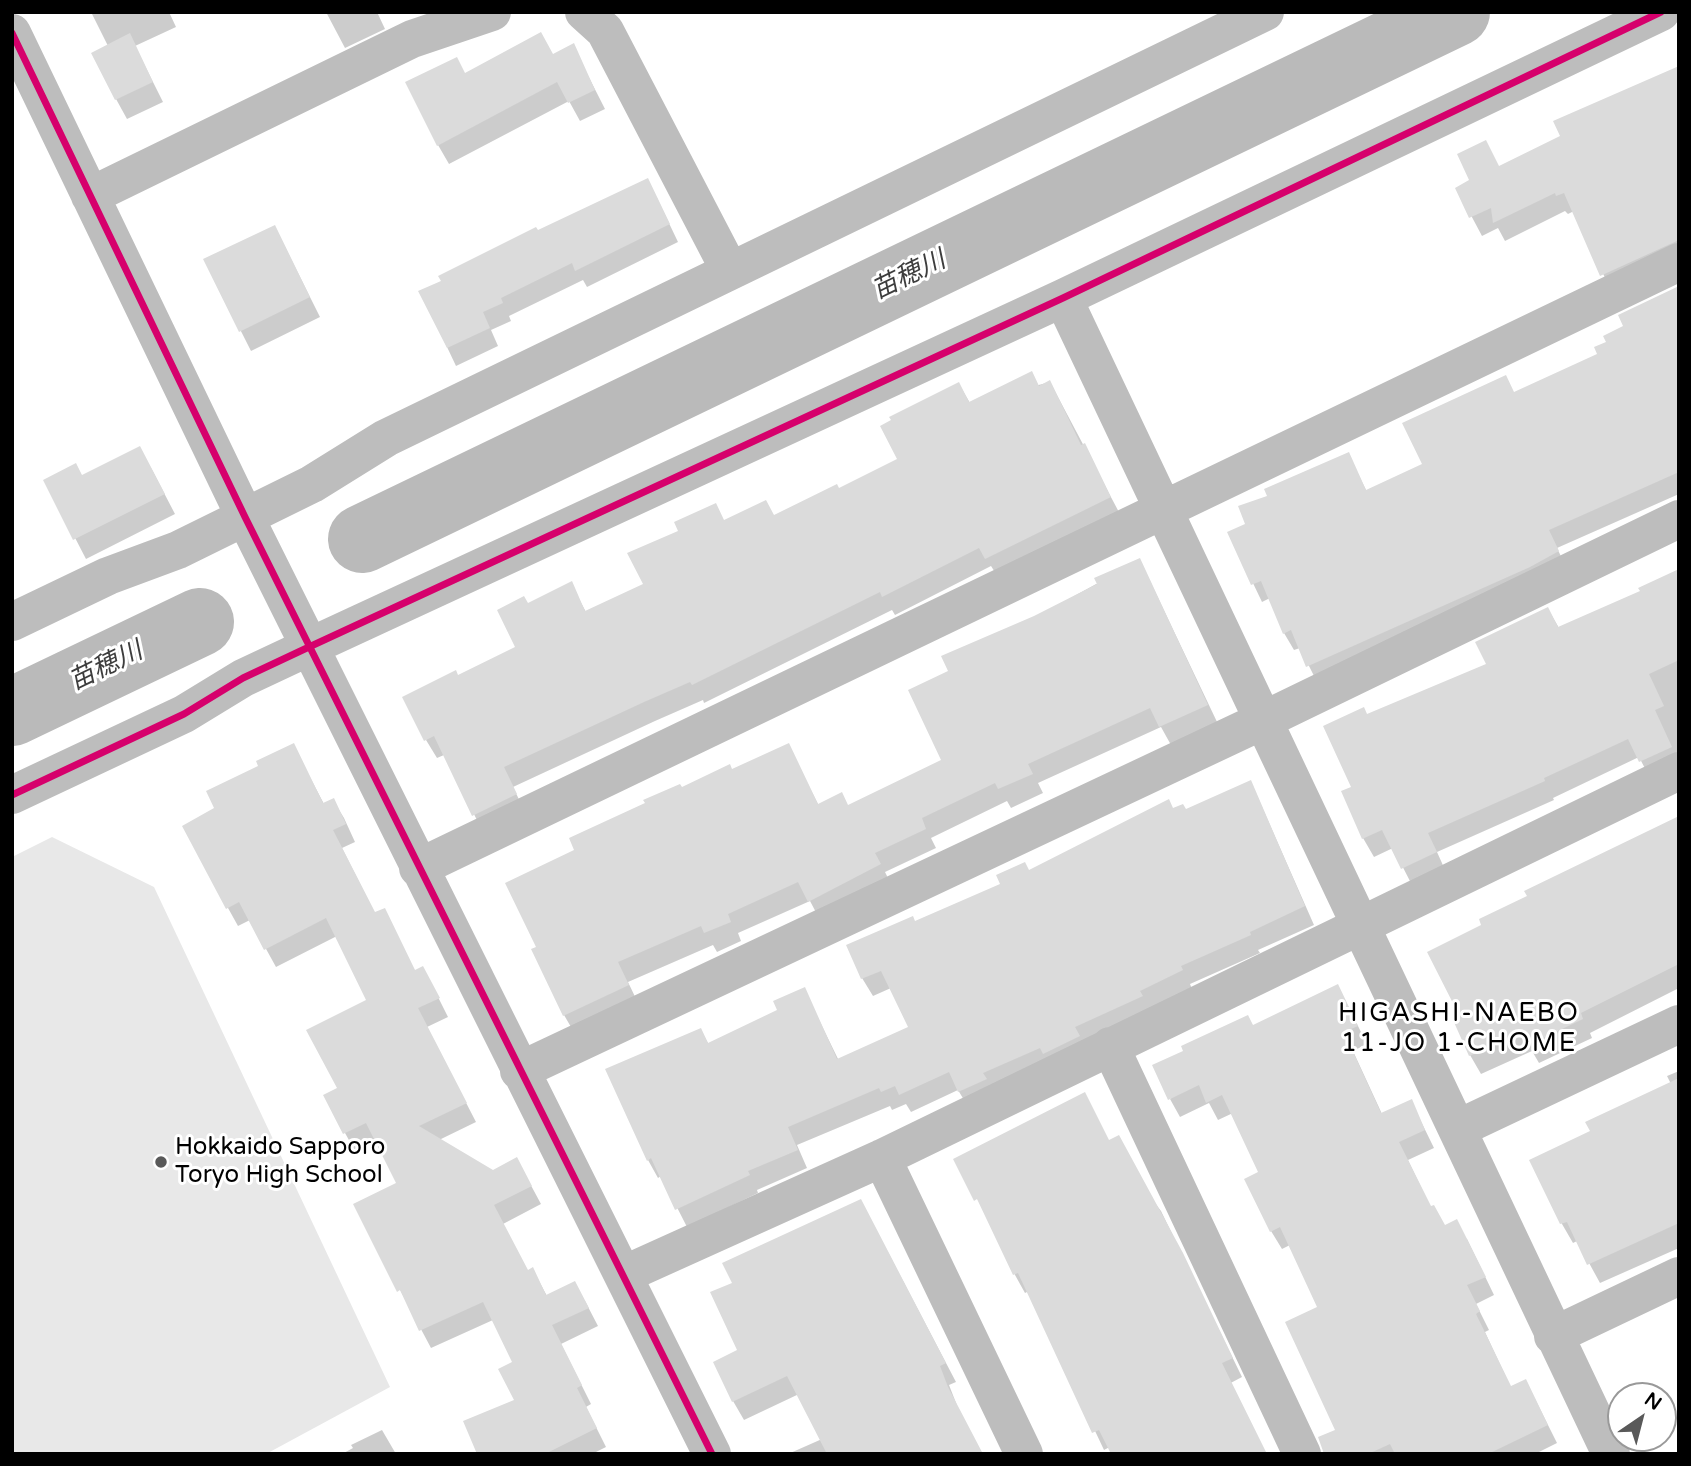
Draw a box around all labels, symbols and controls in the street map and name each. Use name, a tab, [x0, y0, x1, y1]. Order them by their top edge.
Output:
water label: 苗穂川	[867, 245, 951, 307]
water label: 苗穂川	[64, 636, 148, 698]
district label: HIGASHI-NAEBO 11-JO 1-CHOME	[1340, 998, 1578, 1060]
place label: Hokkaido Sapporo Toryo High School	[175, 1134, 385, 1190]
marker: Hokkaido Sapporo Toryo High School	[153, 1154, 169, 1170]
north arrow	[1607, 1382, 1677, 1452]
text: N	[1640, 1388, 1665, 1415]

